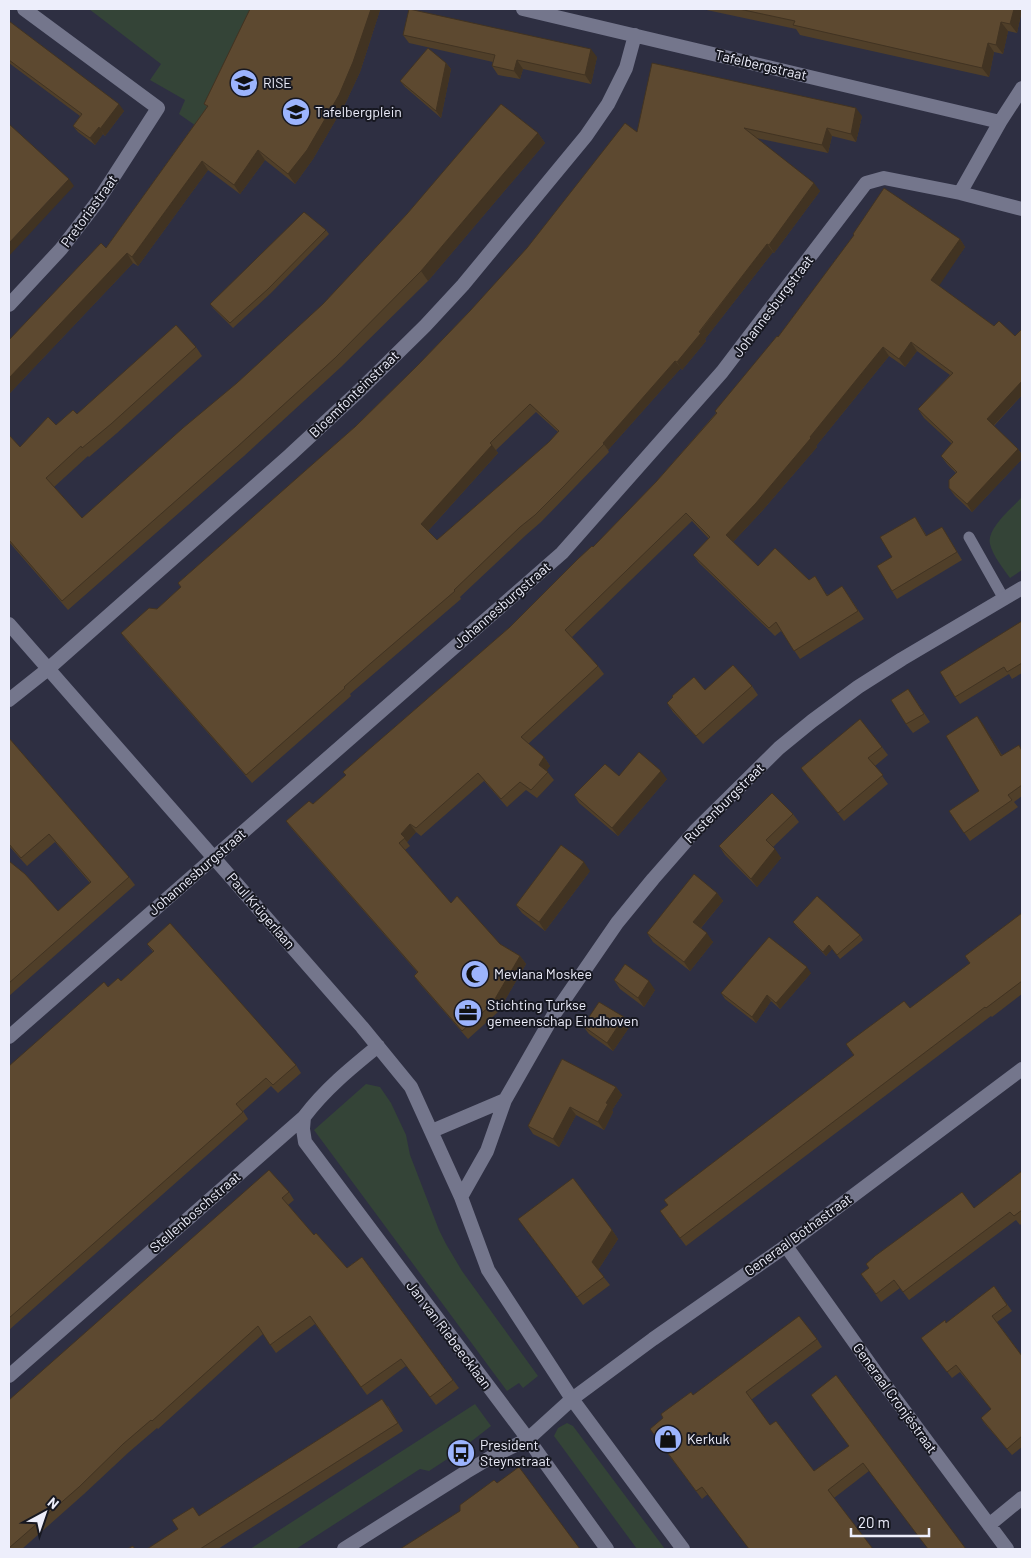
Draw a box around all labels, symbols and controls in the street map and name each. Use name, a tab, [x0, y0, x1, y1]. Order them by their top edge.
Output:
street label: Tafelbergstraat	[714, 46, 809, 83]
school or university icon: RISE	[229, 68, 259, 98]
place label: RISE	[263, 74, 292, 91]
school or university icon: Tafelbergplein	[281, 97, 311, 127]
place label: Tafelbergplein	[315, 103, 402, 120]
street label: Pretoriastraat	[57, 171, 121, 250]
street label: Johannesburgstraat	[729, 251, 816, 360]
street label: Bloemfonteinstraat	[305, 347, 402, 441]
street label: Johannesburgstraat	[450, 558, 554, 651]
street label: Rustenburgstraat	[680, 759, 767, 846]
street label: Johannesburgstraat	[145, 825, 249, 918]
street label: Paul Krügerlaan	[224, 869, 299, 952]
mosque icon: Mevlana Moskee	[460, 959, 490, 989]
place label: Mevlana Moskee	[494, 965, 592, 982]
place label: Stichting Turkse gemeenschap Eindhoven	[487, 996, 639, 1029]
office icon: Stichting Turkse gemeenschap Eindhoven	[453, 998, 483, 1028]
street label: Stellenboschstraat	[146, 1168, 244, 1256]
street label: Generaal Bothastraat	[741, 1190, 855, 1279]
street label: Jan van Riebeecklaan	[403, 1277, 496, 1392]
street label: Generaal Cronjéstraat	[850, 1339, 941, 1456]
shop icon: Kerkuk	[653, 1424, 683, 1454]
place label: Kerkuk	[687, 1430, 729, 1447]
place label: President Steynstraat	[480, 1436, 551, 1469]
bus stop icon: President Steynstraat	[446, 1438, 476, 1468]
north arrow	[20, 1488, 70, 1538]
text: N	[45, 1493, 63, 1512]
scale bar	[851, 1506, 928, 1538]
text: 20 m	[858, 1513, 890, 1531]

